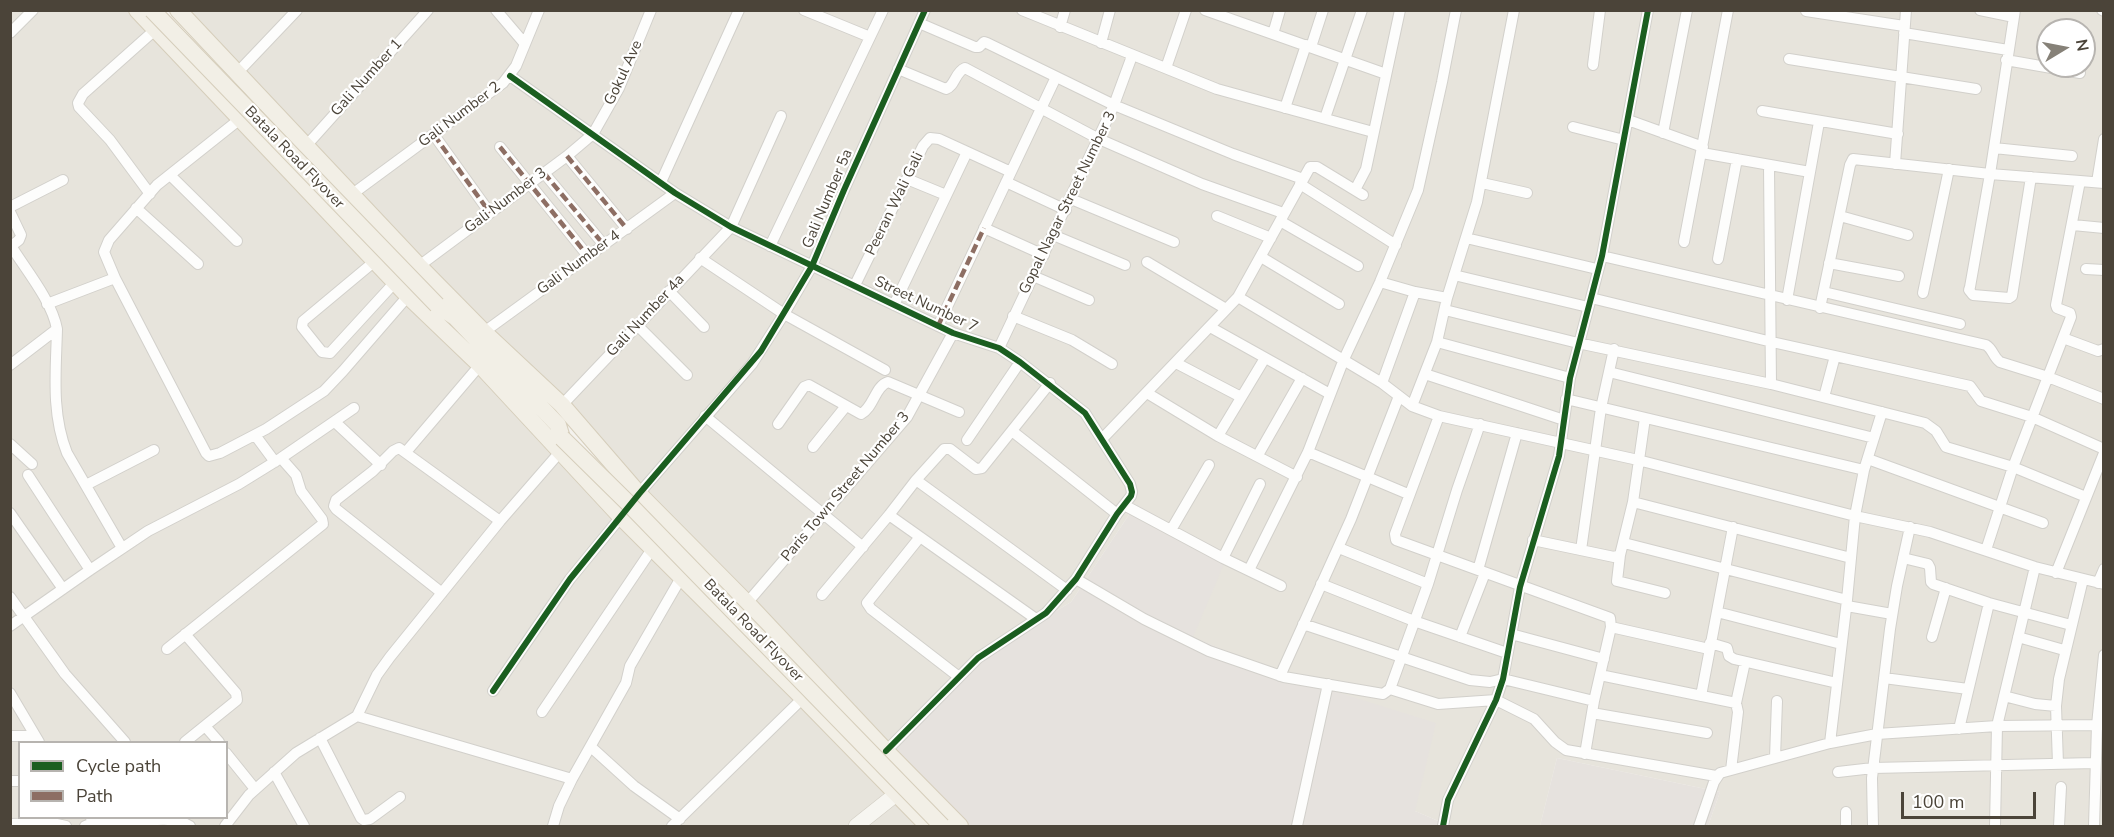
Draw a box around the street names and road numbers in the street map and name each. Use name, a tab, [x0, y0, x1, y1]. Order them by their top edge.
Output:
street label: Gali Number 1	[328, 36, 406, 120]
street label: Gokul Ave	[601, 38, 647, 108]
street label: Gali Number 2	[415, 78, 505, 152]
street label: Batala Road Flyover	[240, 103, 348, 213]
street label: Gopal Nagar Street Number 3	[1016, 109, 1120, 297]
street label: Gali Number 5a	[799, 147, 857, 251]
street label: Peeran Wali Gali	[862, 149, 928, 259]
street label: Gali Number 3	[461, 164, 551, 238]
street label: Gali Number 4	[534, 227, 624, 299]
street label: Gali Number 4a	[603, 271, 689, 361]
street label: Street Number 7	[871, 273, 981, 337]
street label: Paris Town Street Number 3	[778, 408, 914, 566]
street label: Batala Road Flyover	[699, 576, 807, 686]

